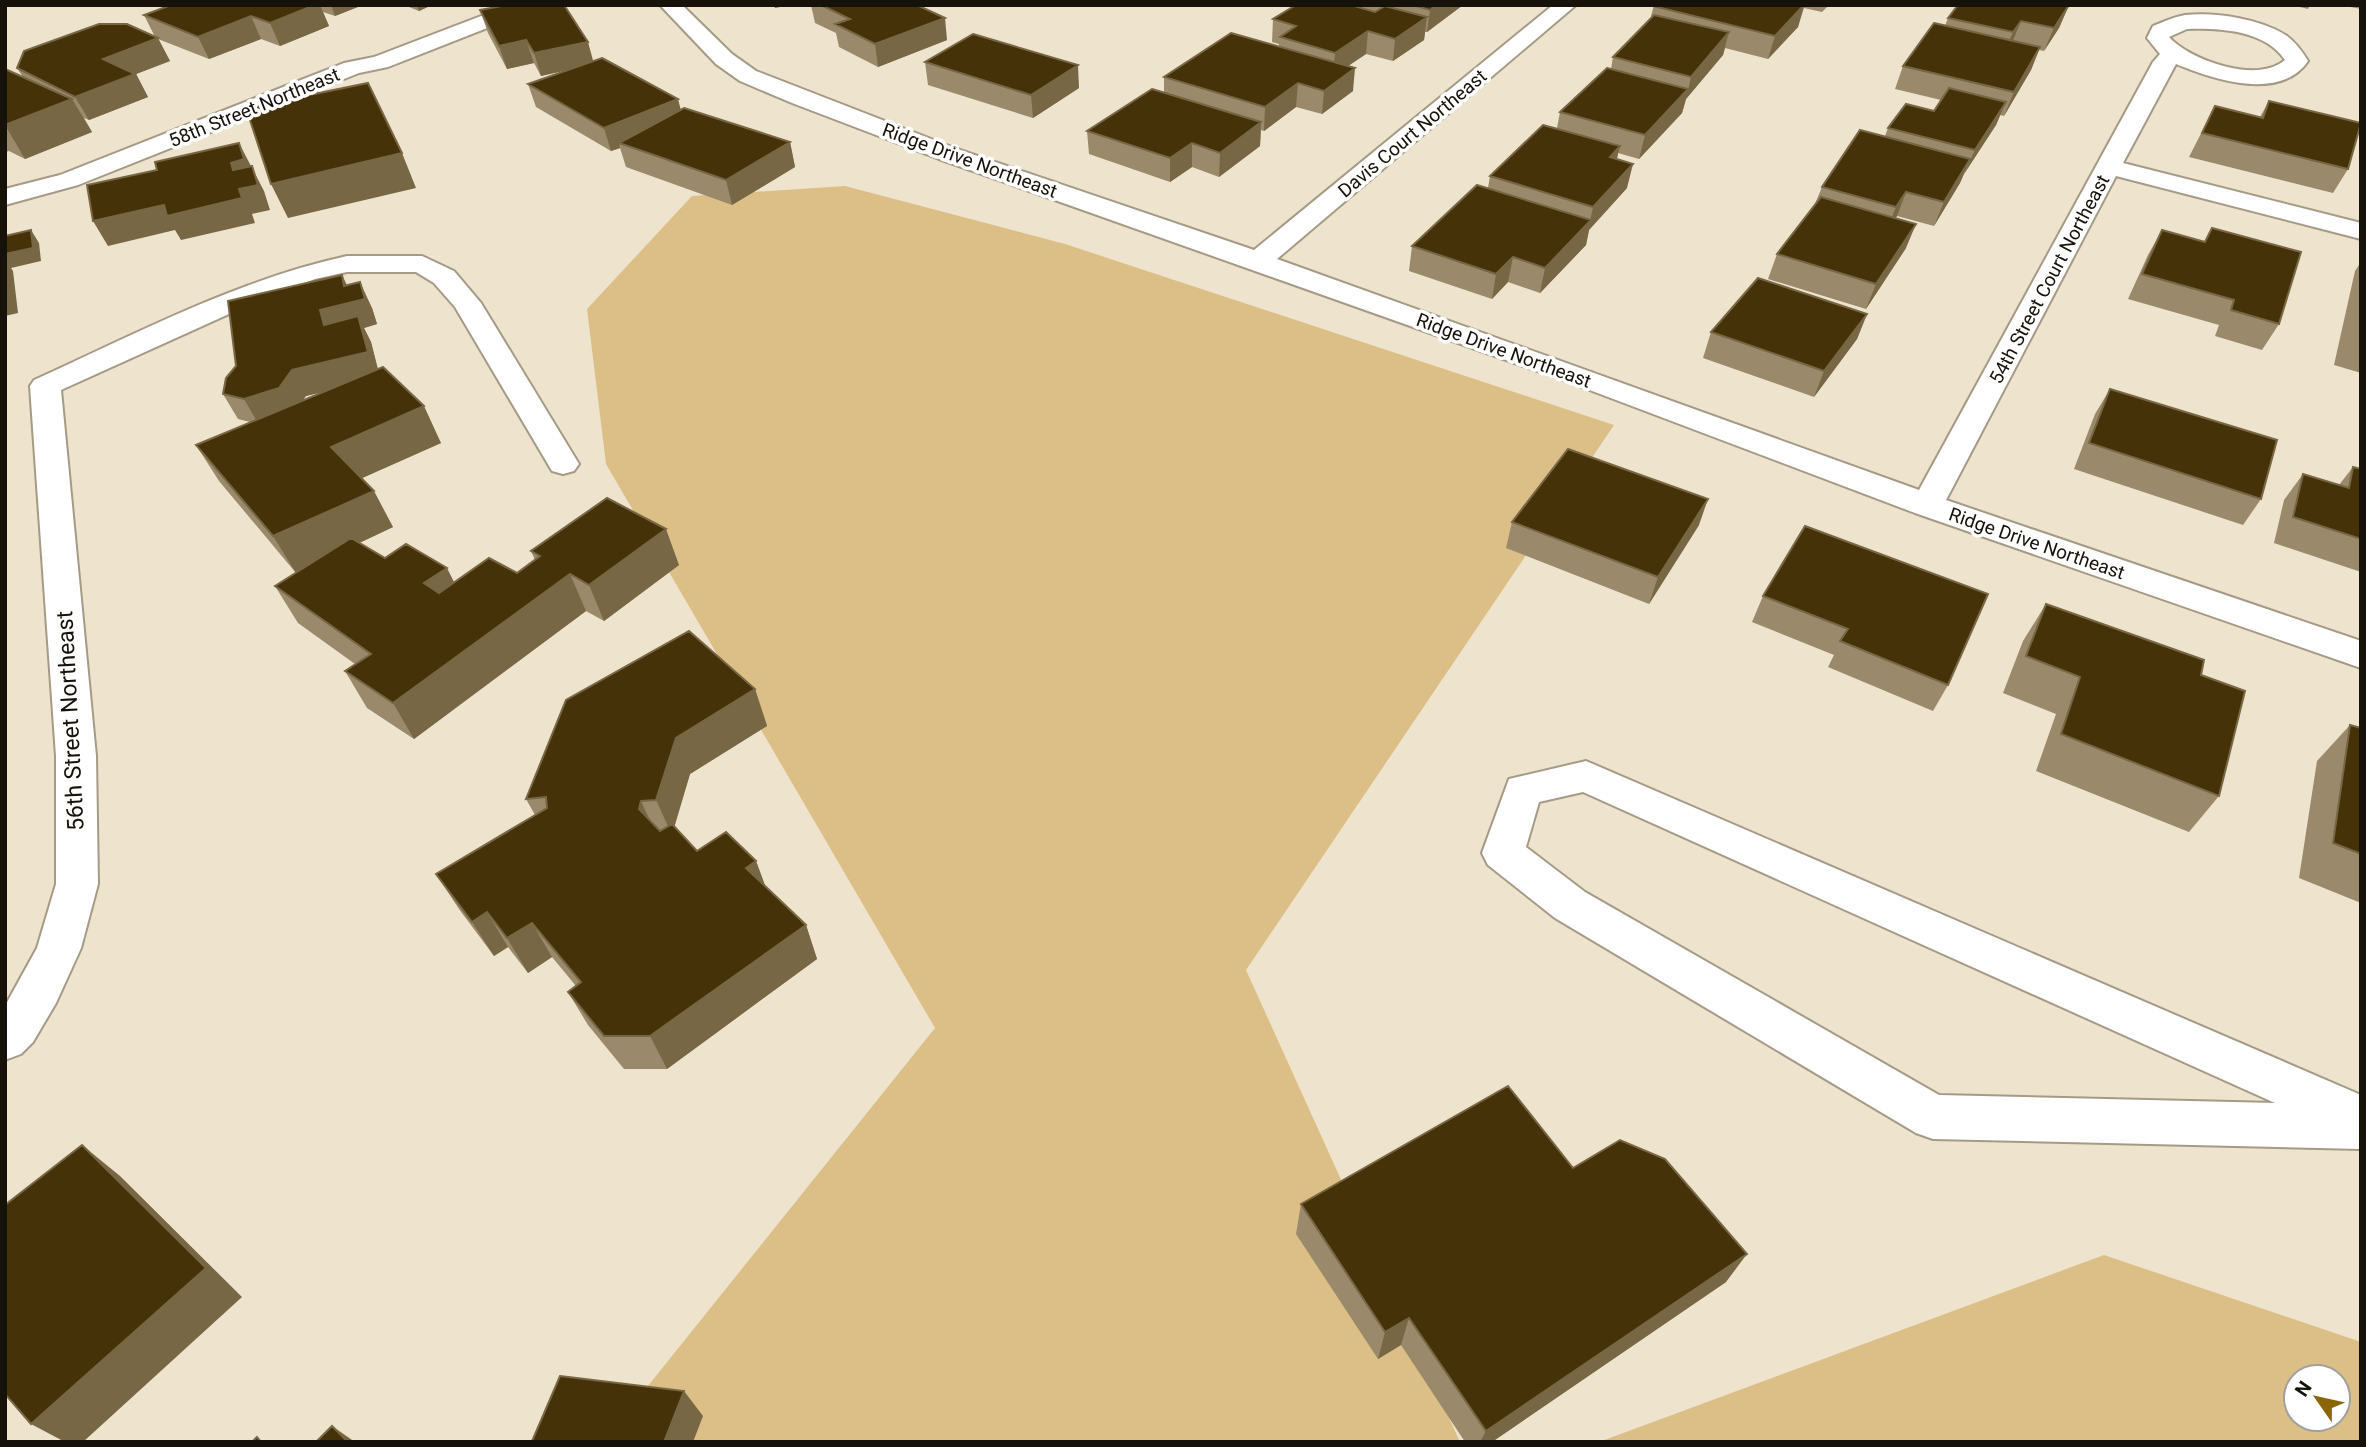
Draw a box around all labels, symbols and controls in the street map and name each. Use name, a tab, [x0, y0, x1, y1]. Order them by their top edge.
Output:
street label: 58th Street Northeast	[166, 63, 343, 152]
street label: Davis Court Northeast	[1333, 64, 1491, 202]
street label: Ridge Drive Northeast	[879, 118, 1060, 203]
street label: 54th Street Court Northeast	[1984, 171, 2114, 388]
street label: Ridge Drive Northeast	[1413, 308, 1594, 393]
street label: Ridge Drive Northeast	[1946, 503, 2128, 584]
street label: 56th Street Northeast	[51, 610, 90, 832]
north arrow	[2282, 1363, 2352, 1433]
text: N	[2290, 1377, 2317, 1401]

